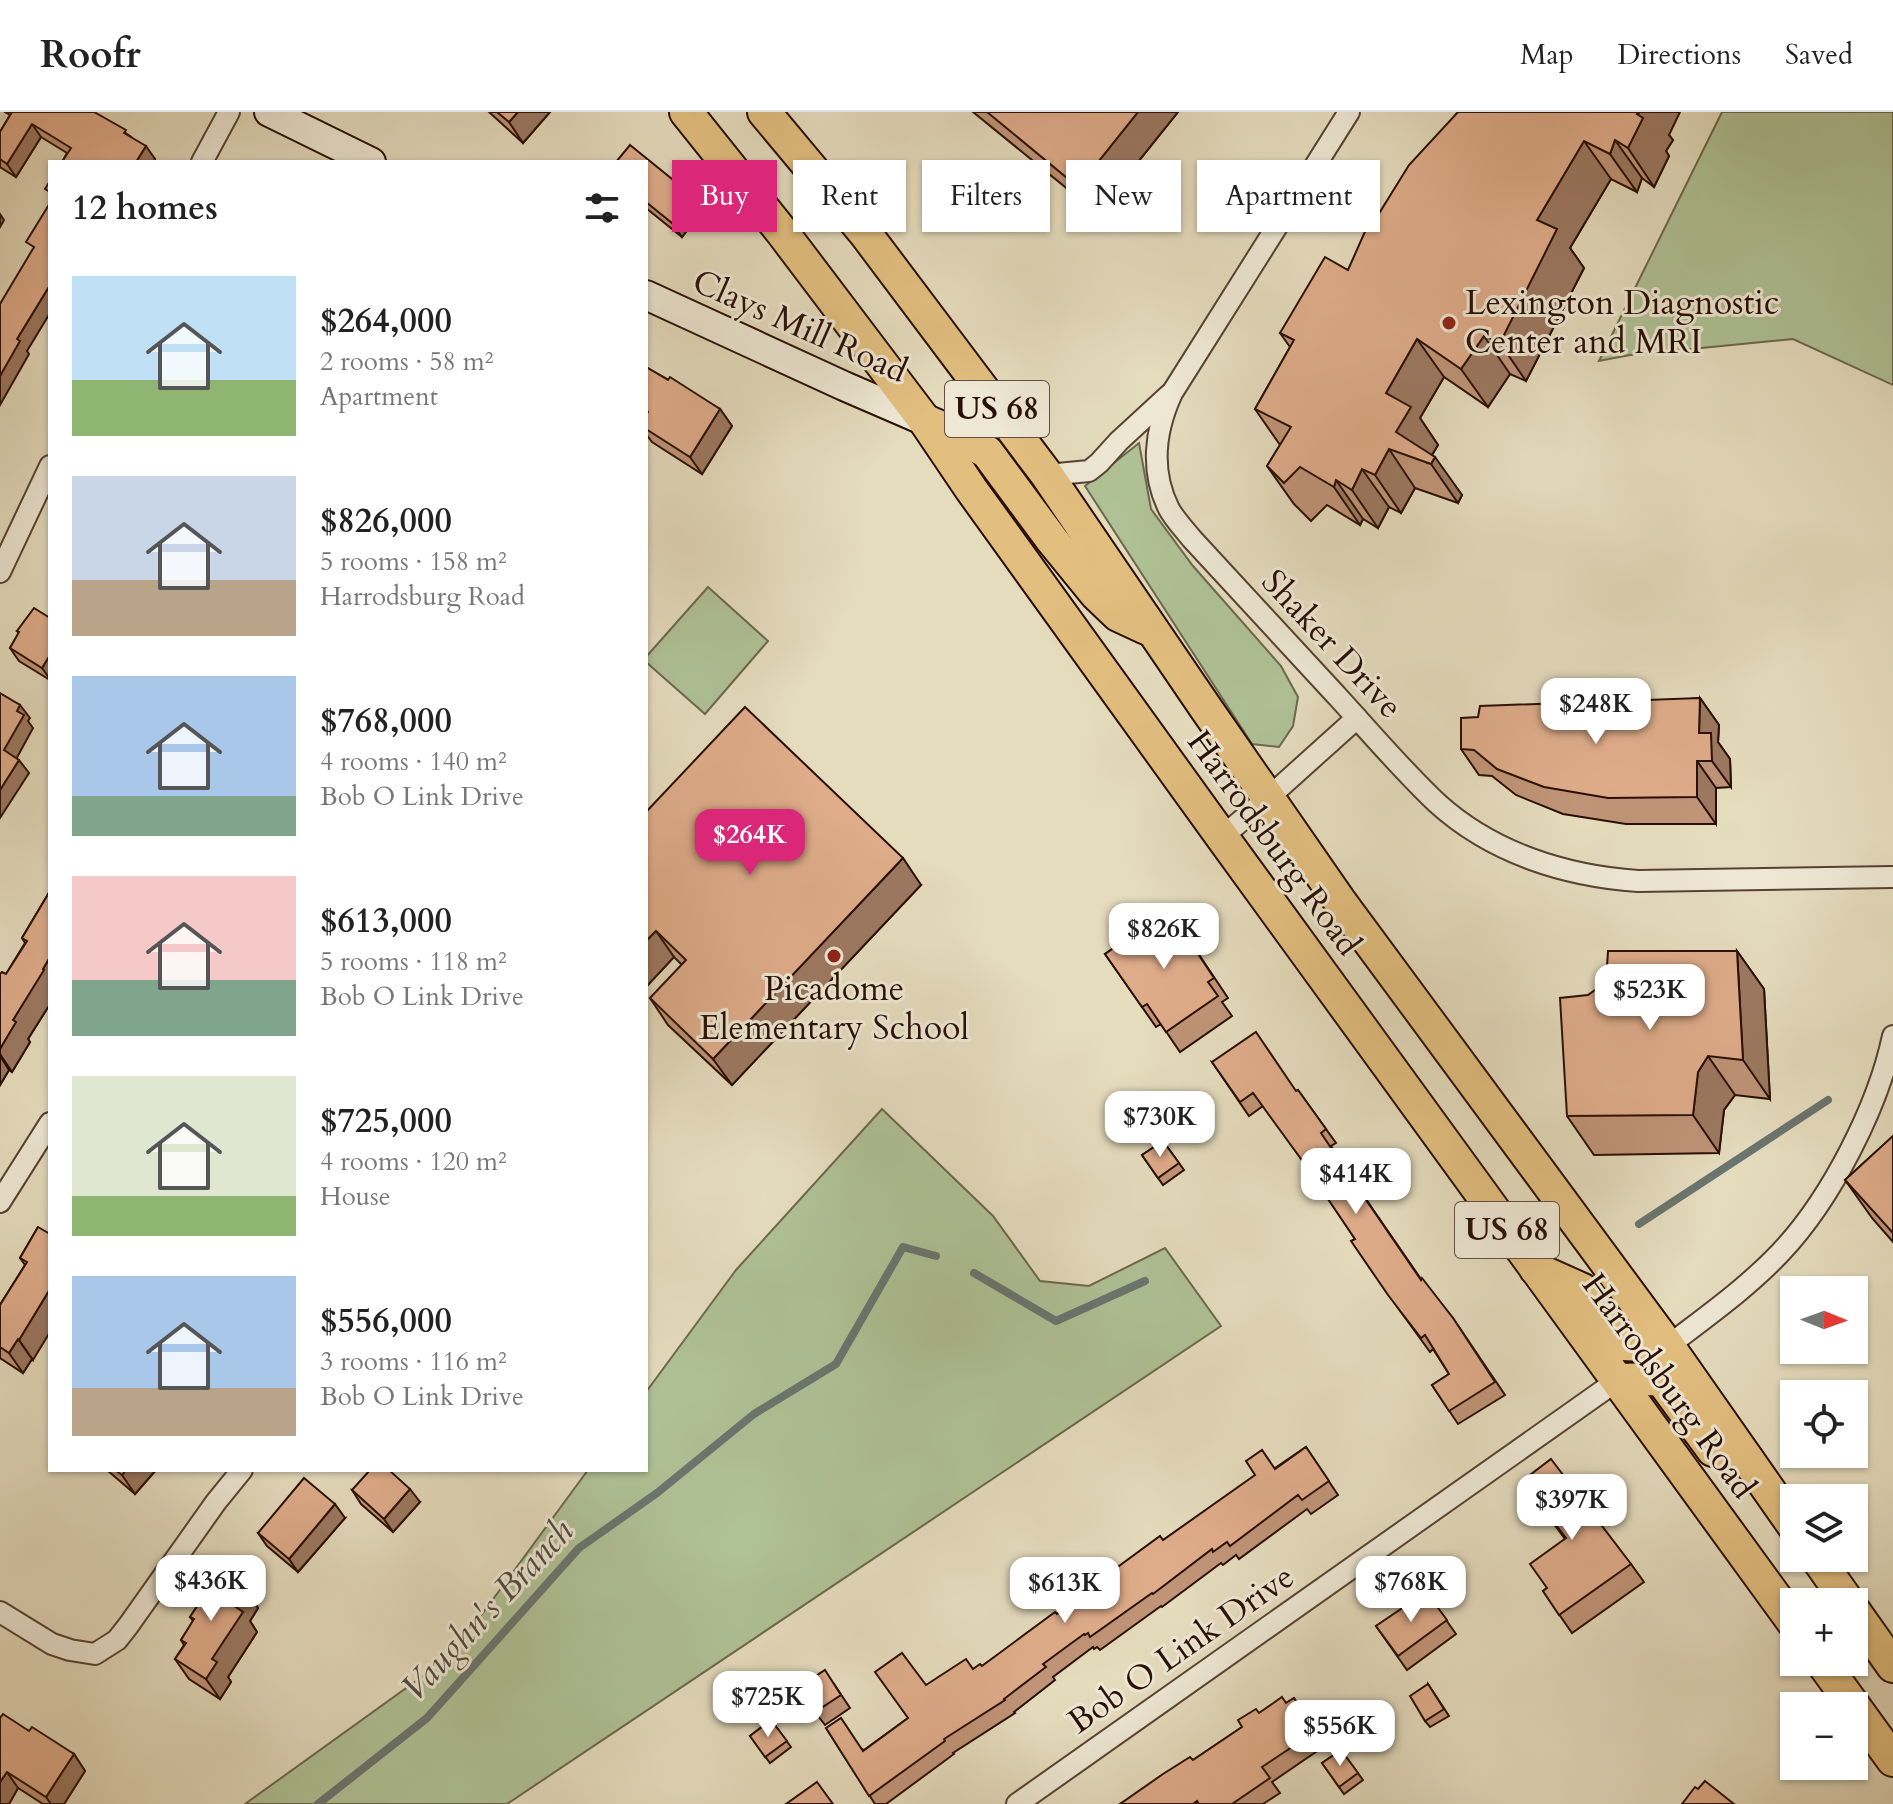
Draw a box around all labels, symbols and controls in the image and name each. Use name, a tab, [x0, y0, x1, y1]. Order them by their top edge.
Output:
text: Roofr	[40, 29, 141, 81]
text: Map	[1520, 36, 1574, 74]
text: Directions	[1618, 36, 1741, 74]
text: Saved	[1785, 36, 1853, 74]
chip: Buy	[672, 160, 777, 232]
chip: Rent	[793, 160, 906, 232]
chip: Filters	[922, 160, 1050, 232]
chip: New	[1066, 160, 1181, 232]
chip: Apartment	[1197, 160, 1380, 232]
text: 12 homes	[72, 185, 218, 231]
icon: filters	[580, 186, 624, 230]
street label: Clays Mill Road	[685, 258, 915, 394]
place label: Lexington Diagnostic Center and MRI	[1465, 280, 1779, 365]
text: $264,000	[320, 298, 452, 344]
icon: home	[136, 308, 232, 404]
marker: Lexington Diagnostic Center and MRI	[1440, 314, 1458, 332]
text: 2 rooms · 58 m²	[320, 344, 493, 379]
text: Apartment	[320, 379, 438, 414]
road number: US 68	[945, 381, 1049, 437]
text: $826,000	[320, 498, 452, 544]
icon: home	[136, 508, 232, 604]
text: 5 rooms · 158 m²	[320, 544, 507, 579]
street label: Shaker Drive	[1251, 560, 1413, 728]
text: Harrodsburg Road	[320, 579, 525, 614]
pin: $248K	[1540, 678, 1652, 746]
text: $248K	[1559, 686, 1633, 721]
text: $768,000	[320, 698, 452, 744]
icon: home	[136, 708, 232, 804]
street label: Harrodsburg Road	[1177, 721, 1371, 965]
text: 4 rooms · 140 m²	[320, 744, 507, 779]
text: Bob O Link Drive	[320, 779, 524, 814]
pin: $264K	[694, 809, 806, 877]
text: $264K	[713, 817, 787, 852]
text: $613,000	[320, 898, 452, 944]
pin: $826K	[1108, 903, 1220, 971]
icon: home	[136, 908, 232, 1004]
text: $826K	[1127, 911, 1201, 946]
text: 5 rooms · 118 m²	[320, 944, 507, 979]
marker: Picadome Elementary School	[825, 947, 843, 965]
pin: $523K	[1594, 964, 1706, 1032]
place label: Picadome Elementary School	[699, 966, 969, 1051]
text: $523K	[1613, 972, 1687, 1007]
text: Bob O Link Drive	[320, 979, 524, 1014]
pin: $730K	[1104, 1091, 1216, 1159]
text: $725,000	[320, 1098, 452, 1144]
text: $730K	[1123, 1099, 1197, 1134]
icon: home	[136, 1108, 232, 1204]
text: 4 rooms · 120 m²	[320, 1144, 507, 1179]
pin: $414K	[1300, 1148, 1412, 1216]
text: $414K	[1319, 1156, 1393, 1191]
text: House	[320, 1179, 391, 1214]
road number: US 68	[1455, 1202, 1559, 1258]
street label: Harrodsburg Road	[1572, 1264, 1766, 1508]
north arrow	[1780, 1276, 1868, 1364]
map controls	[1780, 1276, 1868, 1780]
text: $556,000	[320, 1298, 452, 1344]
icon: home	[136, 1308, 232, 1404]
text: 3 rooms · 116 m²	[320, 1344, 507, 1379]
text: Bob O Link Drive	[320, 1379, 524, 1414]
button: locate	[1780, 1380, 1868, 1468]
pin: $397K	[1516, 1474, 1628, 1542]
text: $397K	[1535, 1482, 1609, 1517]
button: layers	[1780, 1484, 1868, 1572]
water label: Vaughn's Branch	[390, 1508, 584, 1712]
street label: Bob O Link Drive	[1059, 1554, 1303, 1744]
pin: $436K	[155, 1555, 267, 1623]
pin: $768K	[1355, 1556, 1467, 1624]
pin: $613K	[1009, 1557, 1121, 1625]
text: $436K	[174, 1563, 248, 1598]
text: $768K	[1374, 1564, 1448, 1599]
text: $613K	[1028, 1565, 1102, 1600]
button: +	[1780, 1588, 1868, 1676]
pin: $725K	[712, 1671, 824, 1739]
text: $725K	[731, 1679, 805, 1714]
button: −	[1780, 1692, 1868, 1780]
pin: $556K	[1284, 1700, 1396, 1768]
text: $556K	[1303, 1708, 1377, 1743]

